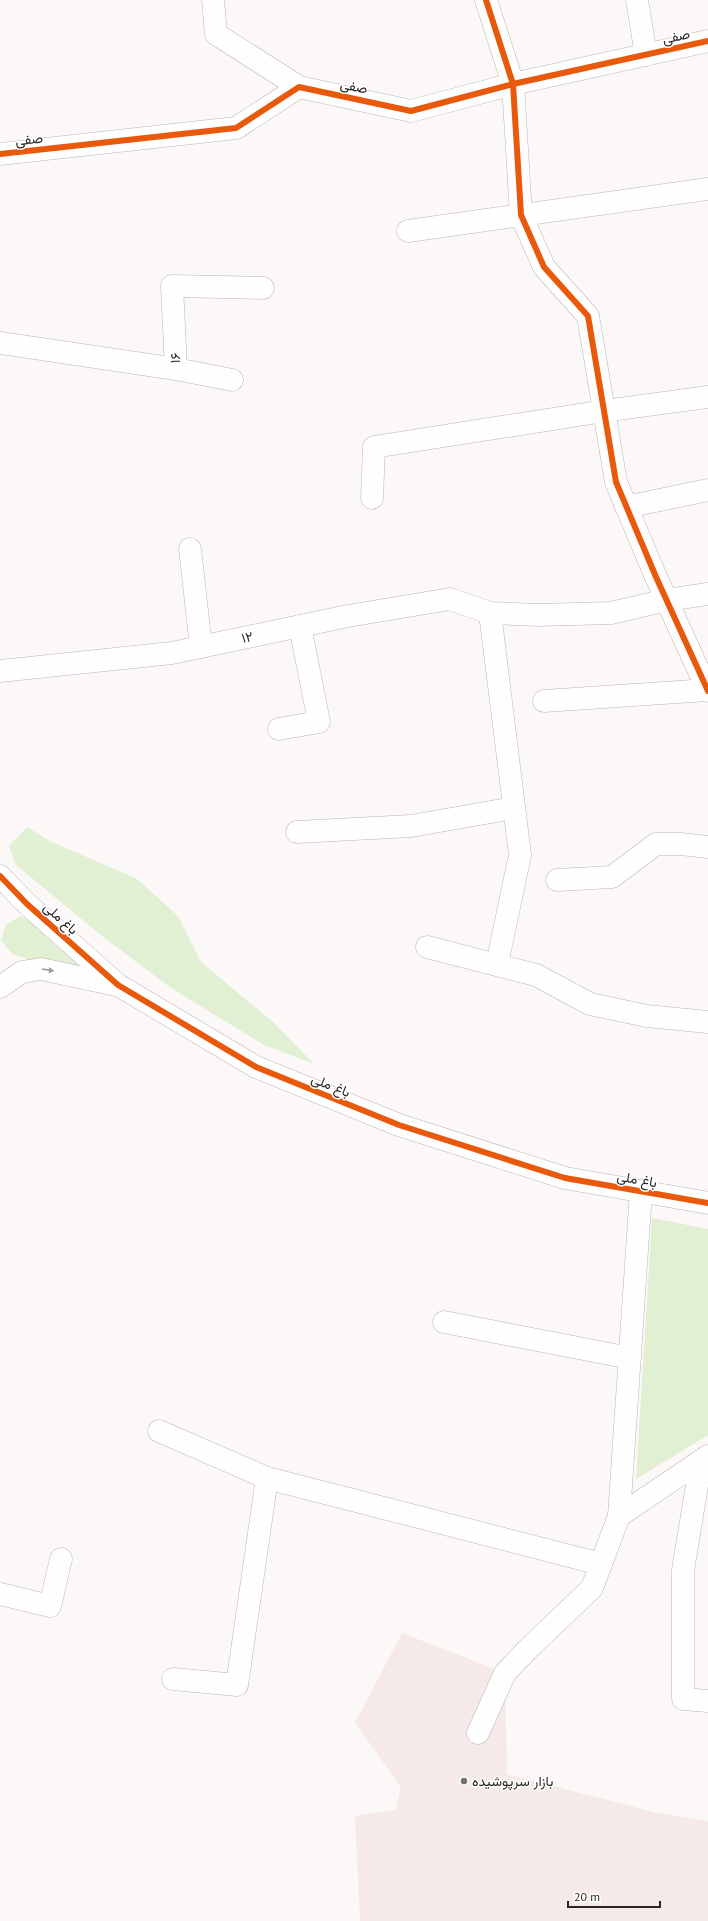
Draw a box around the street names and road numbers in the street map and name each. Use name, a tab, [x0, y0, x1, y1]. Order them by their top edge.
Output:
street label: صفی	[660, 24, 692, 48]
street label: صفی	[339, 74, 370, 98]
street label: صفی	[14, 129, 44, 149]
street label: ۱۶	[166, 352, 184, 364]
street label: ۱۲	[240, 627, 254, 647]
street label: باغ ملی	[39, 898, 82, 940]
street label: باغ ملی	[308, 1069, 353, 1103]
street label: باغ ملی	[615, 1167, 659, 1193]

